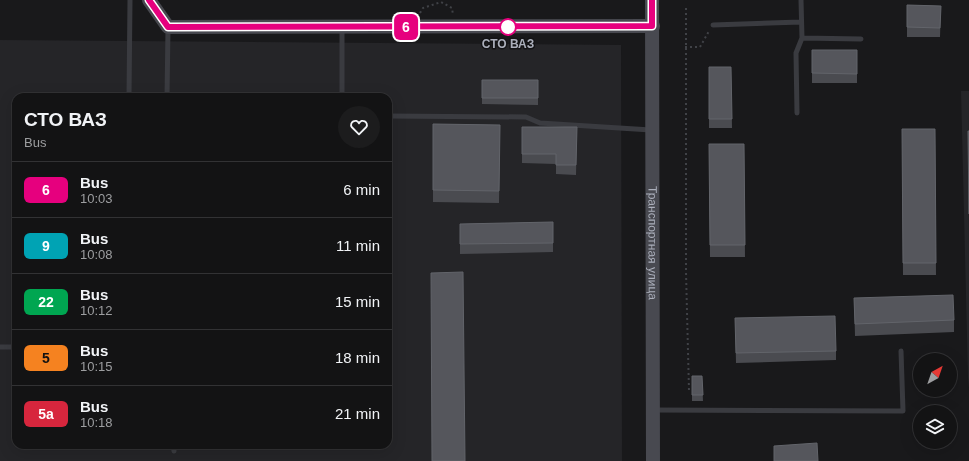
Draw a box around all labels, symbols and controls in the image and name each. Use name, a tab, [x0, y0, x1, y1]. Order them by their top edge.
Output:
line badge: 6	[393, 14, 419, 40]
marker: СТО ВАЗ	[499, 18, 517, 36]
text: 6	[402, 19, 410, 35]
place label: СТО ВАЗ	[482, 37, 534, 51]
button: heart	[338, 106, 380, 148]
text: СТО ВАЗ	[24, 109, 107, 130]
text: Bus	[24, 135, 46, 150]
text: Bus	[80, 174, 108, 191]
text: 6 min	[343, 181, 380, 198]
text: 6	[42, 182, 50, 198]
street label: Транспортная улица	[645, 186, 660, 300]
text: 10:03	[80, 191, 113, 206]
text: Bus	[80, 230, 108, 247]
text: 11 min	[336, 237, 380, 254]
text: 9	[42, 238, 50, 254]
text: 10:08	[80, 247, 113, 262]
text: Bus	[80, 286, 108, 303]
text: 15 min	[335, 293, 380, 310]
text: 22	[38, 294, 54, 310]
text: 10:12	[80, 303, 113, 318]
text: Bus	[80, 342, 108, 359]
text: 18 min	[335, 349, 380, 366]
text: 5	[42, 350, 50, 366]
north arrow	[913, 353, 957, 397]
map controls	[913, 353, 957, 449]
text: 10:15	[80, 359, 113, 374]
text: Bus	[80, 398, 108, 415]
text: 21 min	[335, 405, 380, 422]
button: layers	[913, 405, 957, 449]
text: 5а	[38, 406, 54, 422]
text: 10:18	[80, 415, 113, 430]

